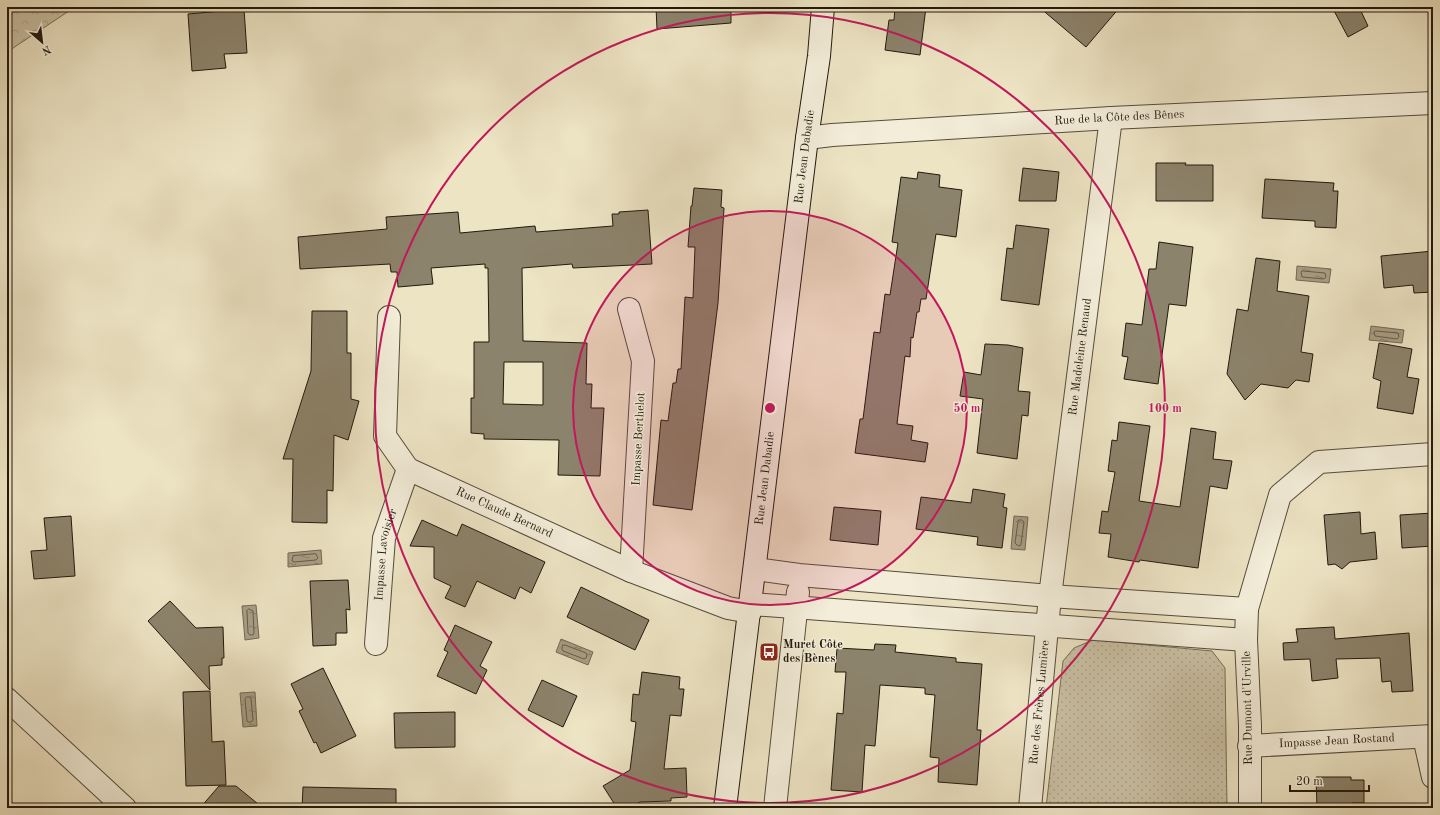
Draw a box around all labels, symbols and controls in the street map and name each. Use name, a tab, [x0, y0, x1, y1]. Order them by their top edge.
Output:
north arrow	[22, 22, 62, 62]
text: N	[39, 43, 52, 57]
street label: Rue Jean Dabadie	[793, 109, 817, 204]
street label: Rue de la Côte des Bênes	[1054, 109, 1185, 127]
street label: Rue Madeleine Renaud	[1067, 297, 1094, 416]
street label: Impasse Berthelot	[631, 392, 647, 486]
centre of rings	[763, 401, 777, 415]
text: 50 m	[954, 402, 981, 415]
text: 100 m	[1148, 403, 1182, 415]
street label: Rue Jean Dabadie	[754, 431, 777, 526]
street label: Rue Claude Bernard	[454, 486, 554, 540]
street label: Impasse Lavoisier	[373, 507, 400, 601]
place label: Muret Côte des Bènes	[783, 639, 843, 665]
street label: Rue des Frères Lumière	[1028, 639, 1052, 765]
bus stop icon: Muret Côte des Bènes	[758, 641, 780, 663]
street label: Rue Dumont d'Urville	[1241, 650, 1255, 765]
street label: Impasse Jean Rostand	[1279, 732, 1395, 750]
scale bar	[1290, 767, 1369, 793]
text: 20 m	[1296, 776, 1323, 788]

